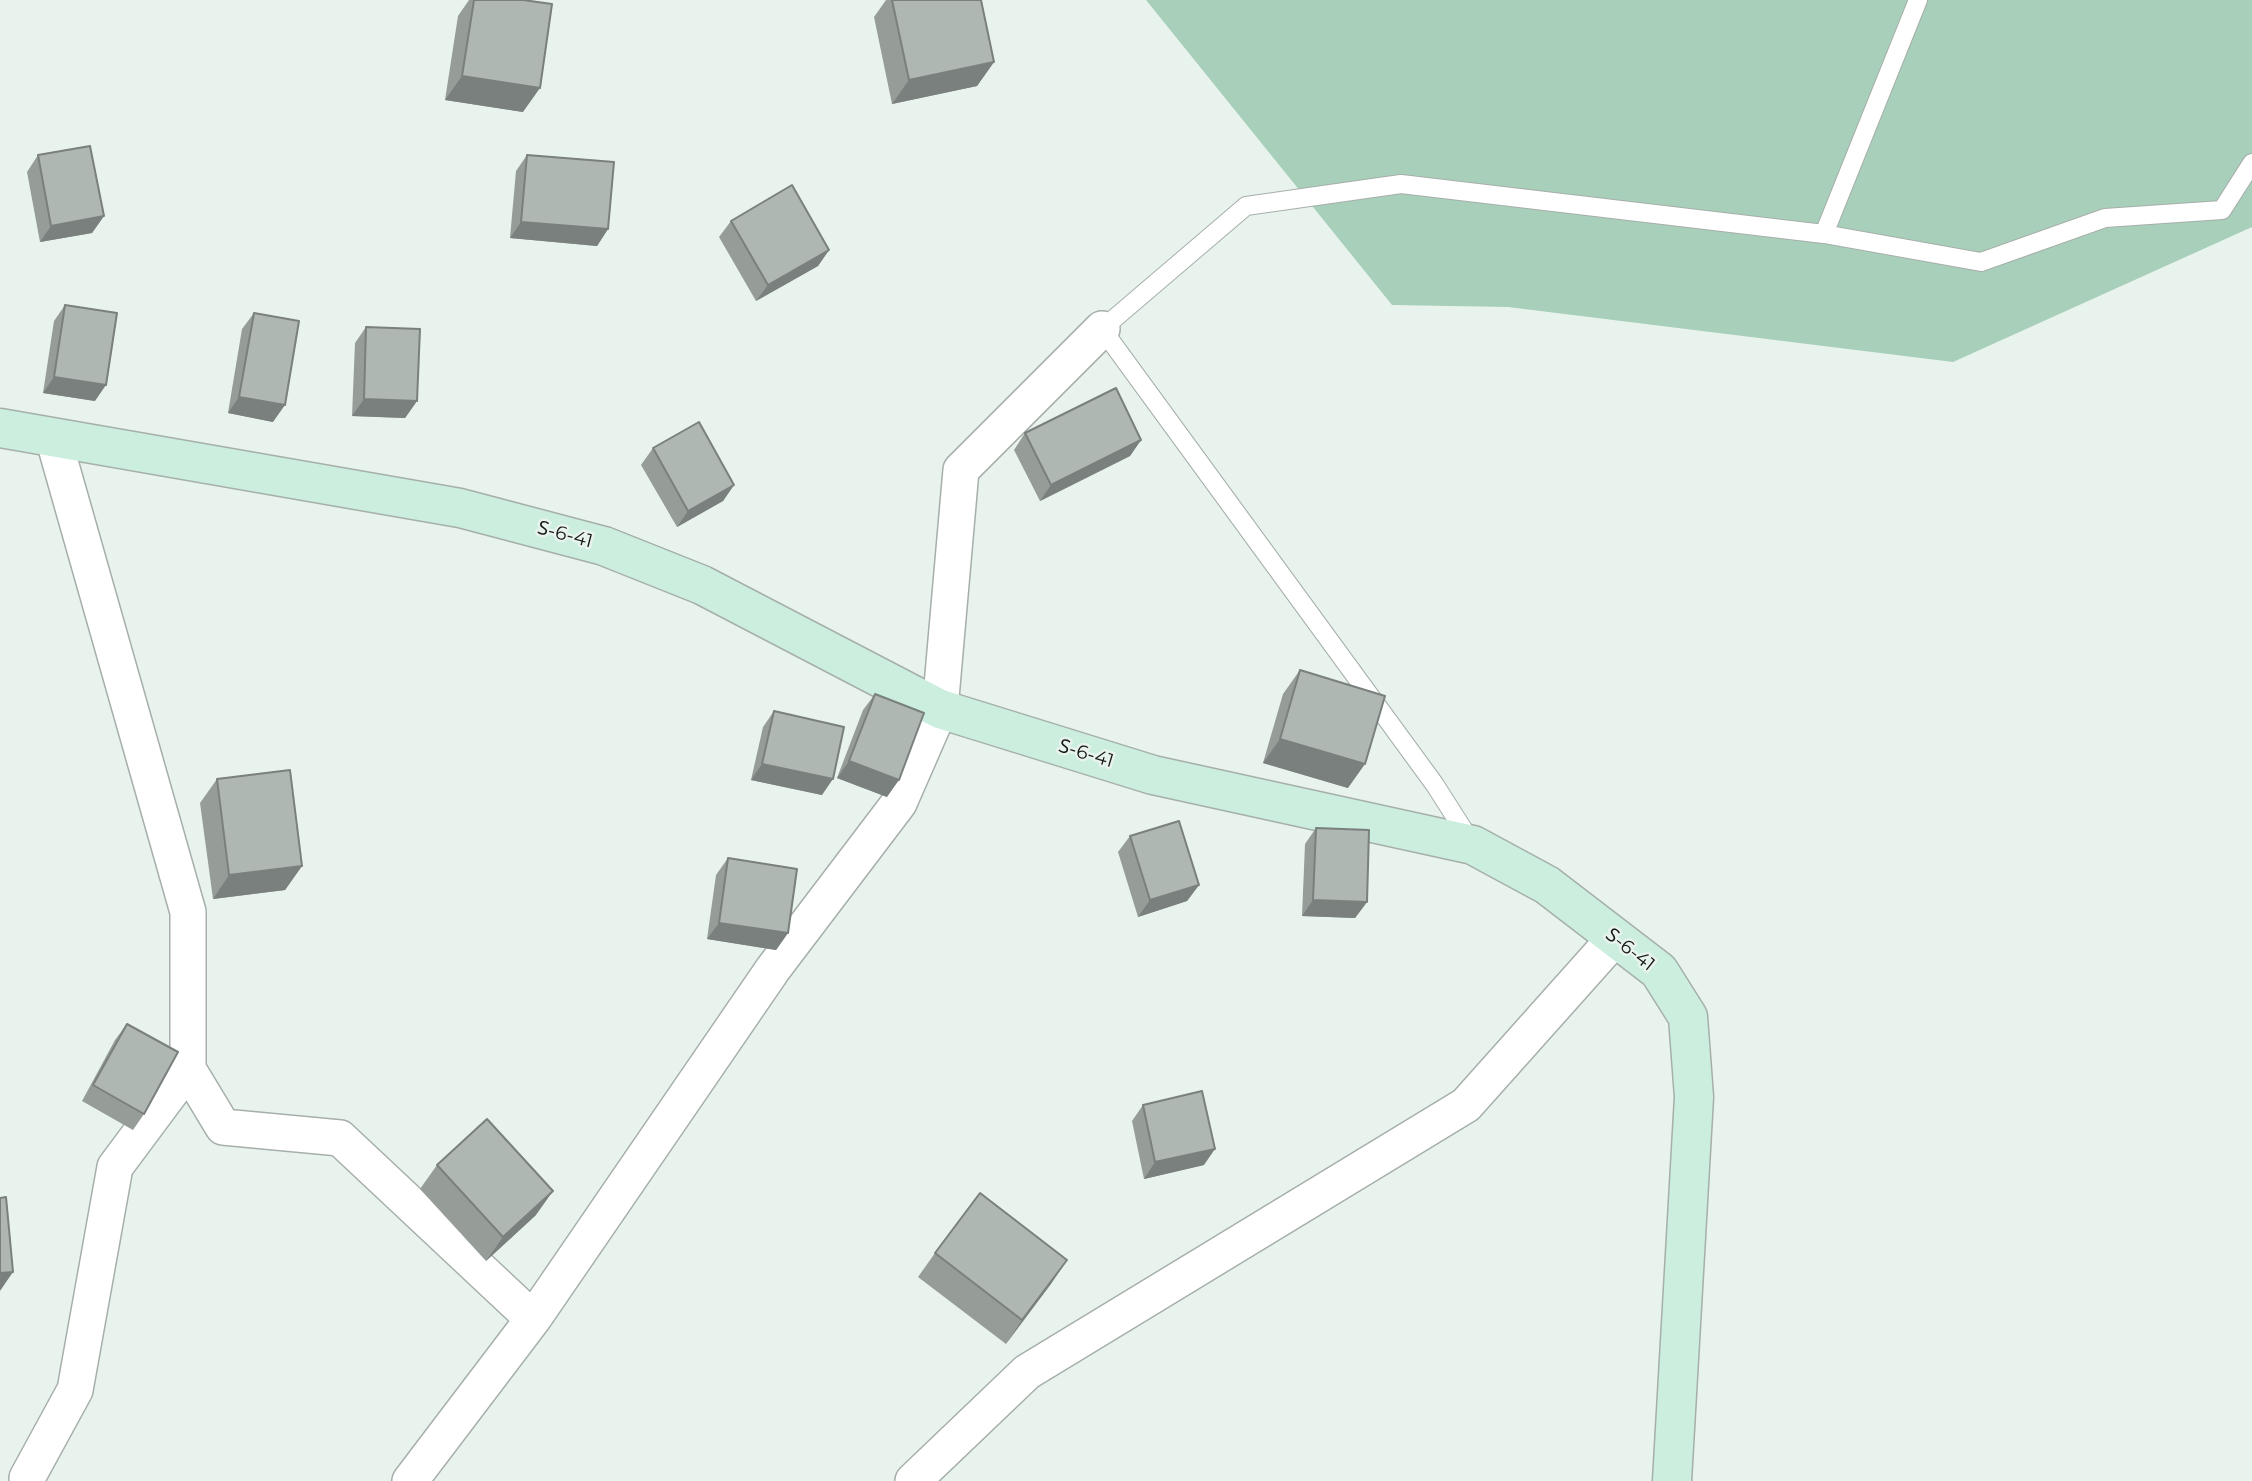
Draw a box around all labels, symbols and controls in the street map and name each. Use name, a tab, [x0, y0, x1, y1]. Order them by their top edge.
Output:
street label: Տ-6-41	[535, 517, 595, 553]
street label: Տ-6-41	[1056, 735, 1116, 773]
street label: Տ-6-41	[1601, 924, 1659, 976]

